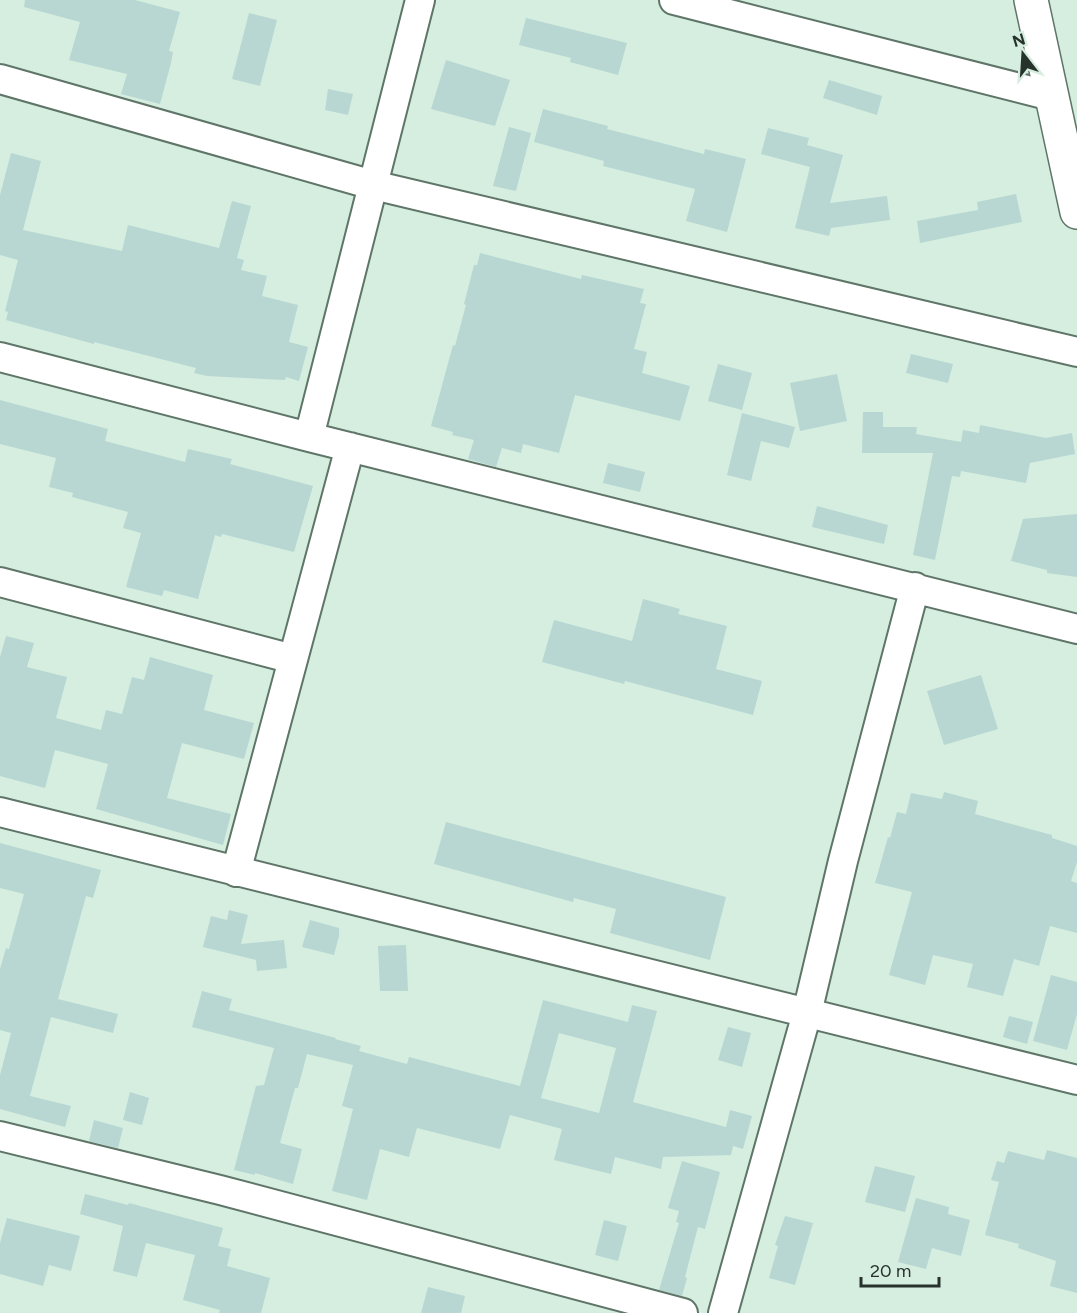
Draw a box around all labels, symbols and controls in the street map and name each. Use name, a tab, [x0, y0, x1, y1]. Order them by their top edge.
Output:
north arrow	[993, 24, 1053, 84]
text: N	[1010, 29, 1027, 51]
scale bar	[861, 1250, 939, 1288]
text: 20 m	[870, 1260, 911, 1282]

